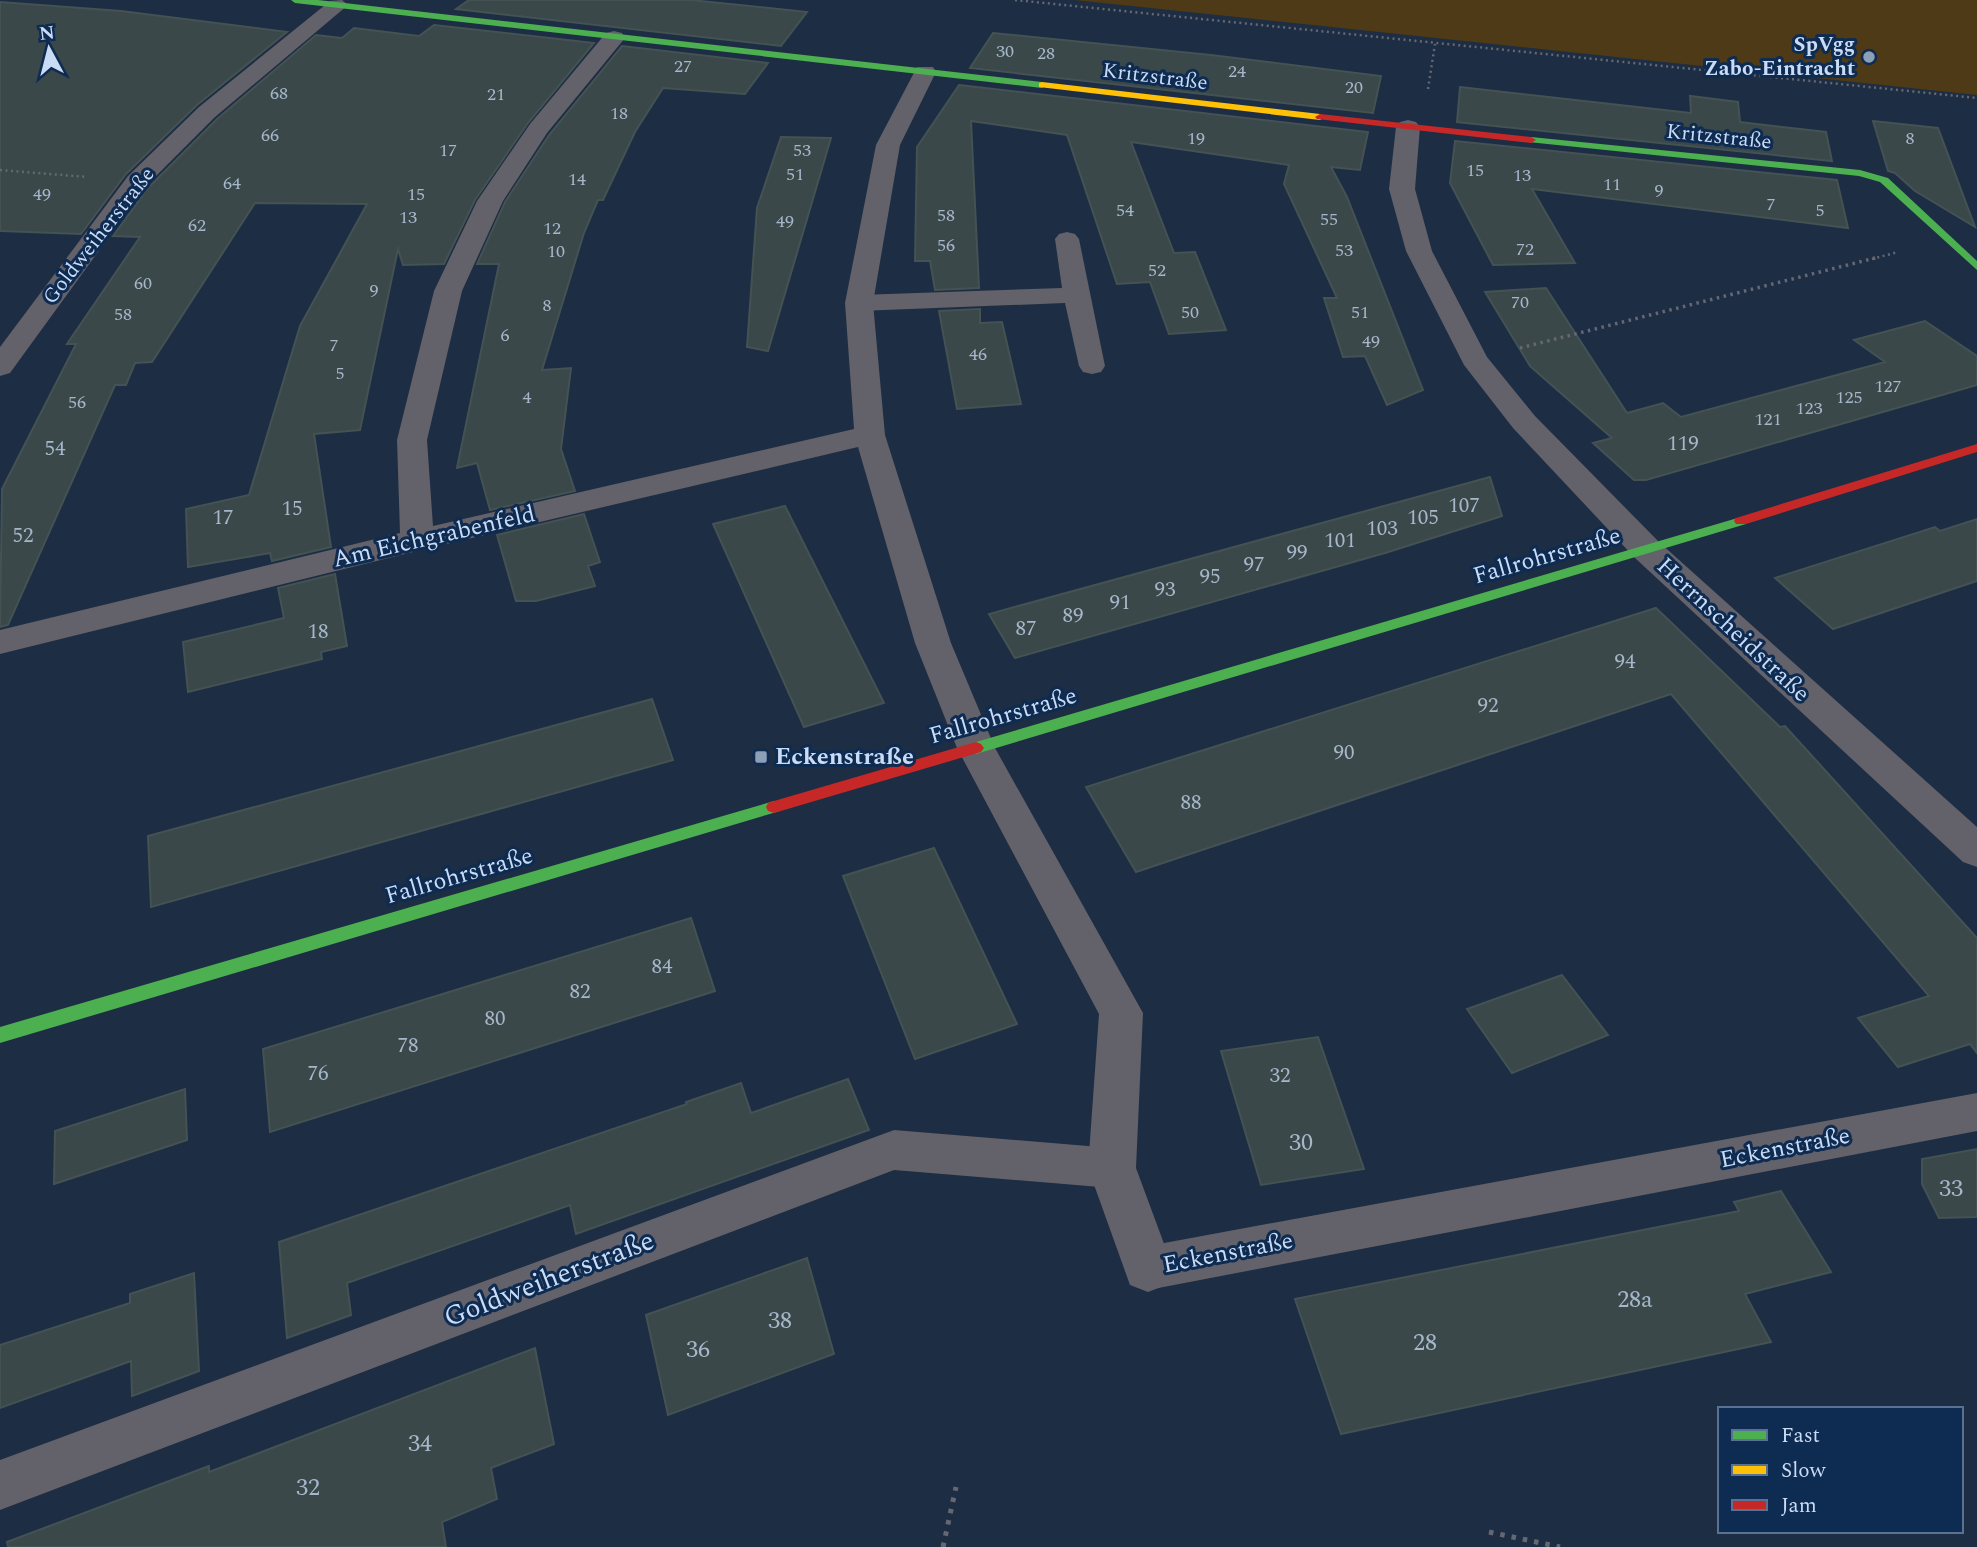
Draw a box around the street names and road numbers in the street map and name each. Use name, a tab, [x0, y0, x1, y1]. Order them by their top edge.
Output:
street label: Kritzstraße	[1101, 55, 1209, 99]
street label: Kritzstraße	[1665, 116, 1773, 158]
street label: Goldweiherstraße	[35, 160, 163, 312]
street label: Am Eichgrabenfeld	[329, 496, 539, 578]
street label: Fallrohrstraße	[1469, 518, 1625, 594]
street label: Herrnscheidstraße	[1648, 549, 1818, 711]
street label: Fallrohrstraße	[925, 678, 1081, 754]
street label: Fallrohrstraße	[381, 838, 537, 914]
street label: Eckenstraße	[1717, 1118, 1853, 1178]
street label: Goldweiherstraße	[437, 1219, 661, 1339]
street label: Eckenstraße	[1160, 1223, 1296, 1283]

